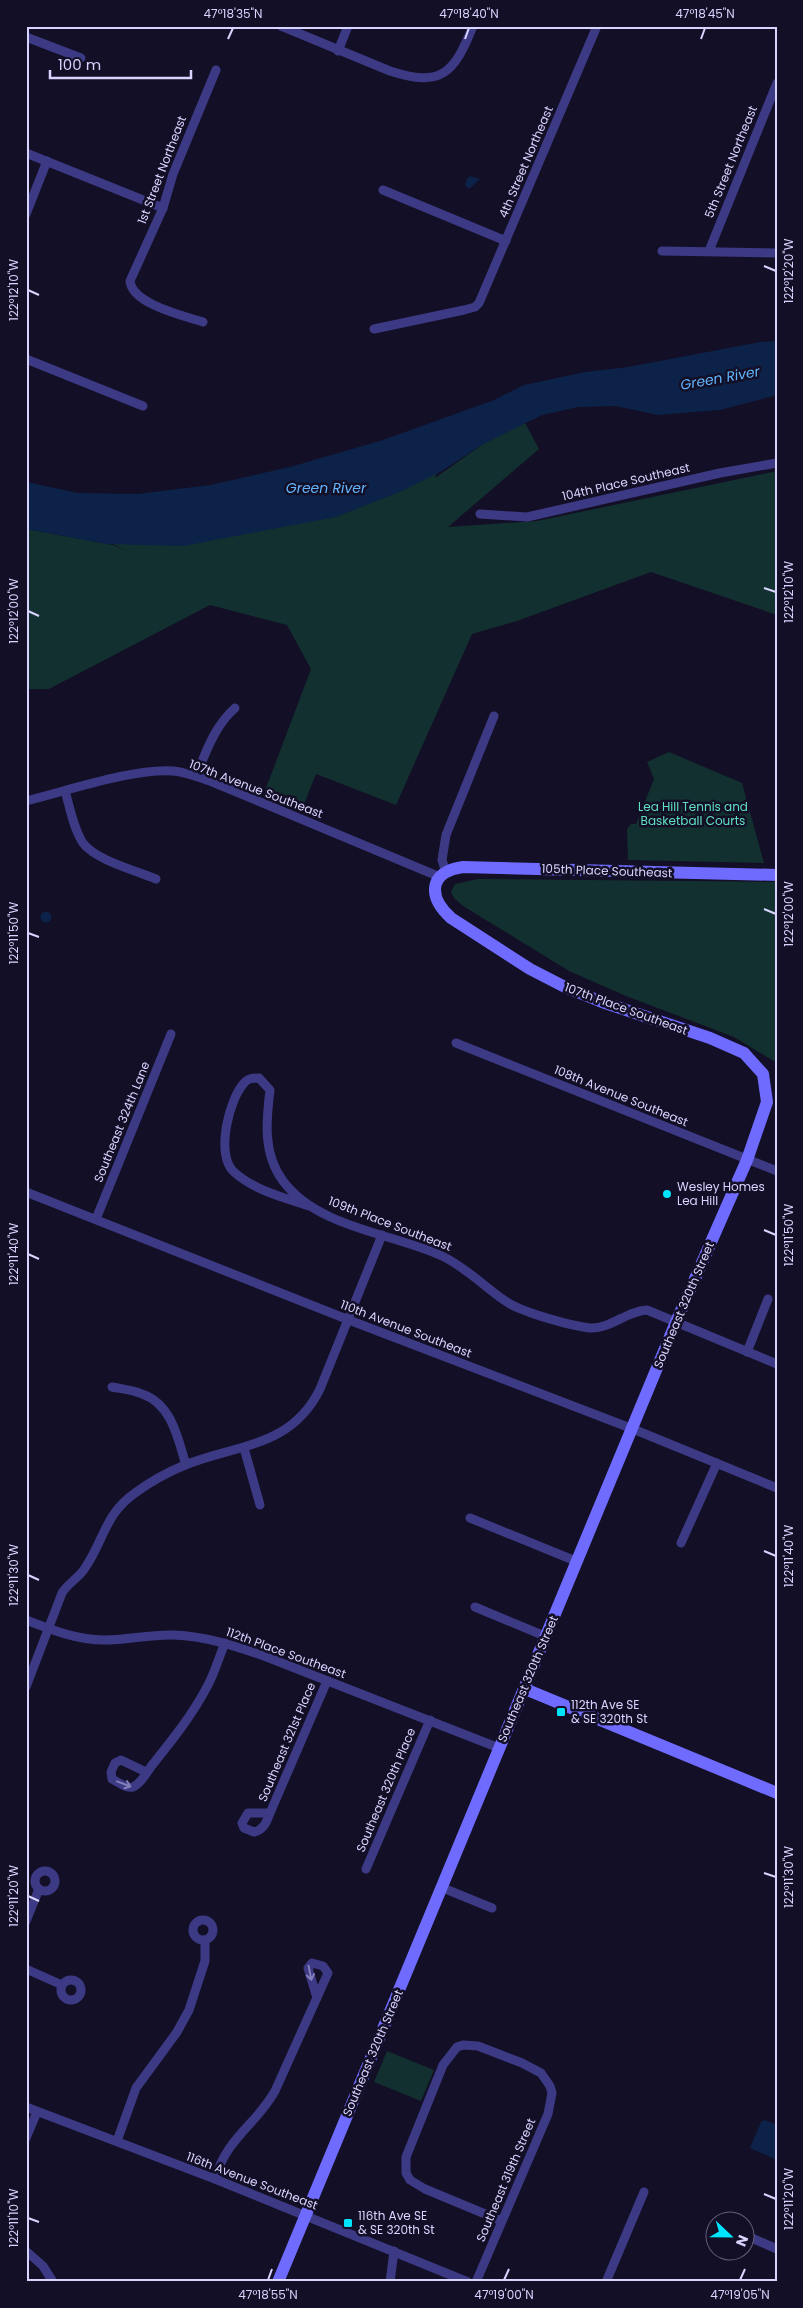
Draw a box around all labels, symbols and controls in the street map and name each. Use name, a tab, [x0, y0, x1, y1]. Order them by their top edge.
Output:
text: 47°18'35"N	[204, 5, 262, 22]
text: 47°18'40"N	[439, 5, 499, 22]
text: 47°18'45"N	[675, 5, 735, 22]
scale bar	[50, 48, 191, 80]
text: 100 m	[58, 54, 101, 75]
street label: 4th Street Northeast	[494, 103, 557, 220]
street label: 5th Street Northeast	[700, 103, 761, 221]
street label: 1st Street Northeast	[133, 113, 190, 226]
text: 122°12'20"W	[780, 238, 797, 303]
text: 122°12'10"W	[5, 259, 22, 321]
water label: Green River	[679, 361, 762, 395]
street label: 104th Place Southeast	[560, 459, 692, 505]
water label: Green River	[286, 478, 367, 498]
text: 122°12'10"W	[780, 561, 797, 623]
text: 122°12'00"W	[5, 578, 22, 644]
street label: 107th Avenue Southeast	[187, 755, 326, 822]
park label: Lea Hill Tennis and Basketball Courts	[638, 798, 748, 829]
street label: 105th Place Southeast	[541, 860, 673, 881]
text: 122°12'00"W	[780, 881, 797, 947]
text: 122°11'50"W	[5, 901, 22, 964]
street label: 107th Place Southeast	[562, 978, 690, 1039]
street label: Southeast 324th Lane	[89, 1059, 154, 1185]
street label: 108th Avenue Southeast	[552, 1061, 691, 1130]
place label: Wesley Homes Lea Hill	[677, 1178, 765, 1209]
marker: Wesley Homes Lea Hill	[661, 1188, 673, 1200]
street label: 109th Place Southeast	[326, 1192, 454, 1255]
text: 122°11'50"W	[780, 1203, 797, 1266]
text: 122°11'40"W	[5, 1222, 22, 1285]
street label: Southeast 320th Street	[649, 1239, 718, 1371]
street label: 110th Avenue Southeast	[338, 1296, 474, 1361]
text: 122°11'40"W	[780, 1524, 797, 1587]
text: 122°11'30"W	[5, 1544, 22, 1606]
street label: Southeast 320th Street	[493, 1613, 562, 1745]
street label: 112th Place Southeast	[224, 1623, 348, 1682]
street label: Southeast 321st Place	[254, 1679, 319, 1804]
place label: 112th Ave SE & SE 320th St	[571, 1696, 648, 1727]
marker: 112th Ave SE & SE 320th St	[555, 1706, 567, 1718]
street label: Southeast 320th Place	[352, 1725, 419, 1854]
one-way arrow	[116, 1780, 131, 1789]
text: 122°11'30"W	[780, 1846, 797, 1908]
text: 122°11'20"W	[5, 1865, 22, 1927]
one-way arrow	[306, 1965, 316, 1981]
street label: Southeast 320th Street	[338, 1987, 407, 2119]
street label: Southeast 319th Street	[472, 2115, 539, 2244]
street label: 116th Avenue Southeast	[184, 2148, 320, 2213]
text: 122°11'20"W	[780, 2168, 797, 2230]
text: 122°11'10"W	[5, 2188, 22, 2247]
place label: 116th Ave SE & SE 320th St	[358, 2207, 435, 2238]
north arrow	[706, 2210, 756, 2260]
marker: 116th Ave SE & SE 320th St	[342, 2217, 354, 2229]
text: N	[731, 2232, 753, 2249]
text: 47°18'55"N	[238, 2286, 298, 2303]
text: 47°19'00"N	[474, 2286, 534, 2303]
text: 47°19'05"N	[710, 2286, 770, 2303]

